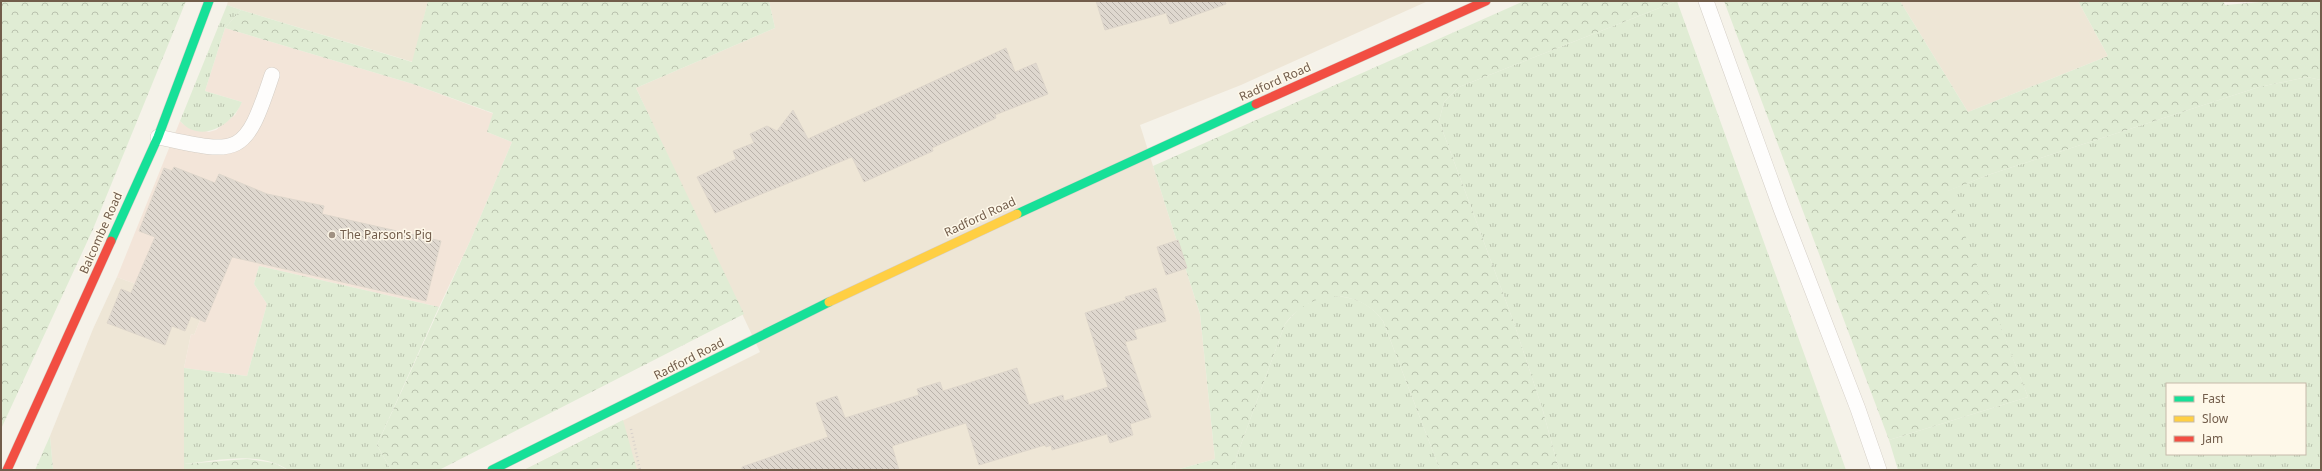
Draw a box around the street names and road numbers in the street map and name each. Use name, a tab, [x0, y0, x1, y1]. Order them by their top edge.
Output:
street label: Radford Road	[1236, 58, 1313, 105]
street label: Balcombe Road	[75, 189, 126, 276]
street label: Radford Road	[941, 193, 1018, 241]
street label: Radford Road	[651, 333, 727, 384]

